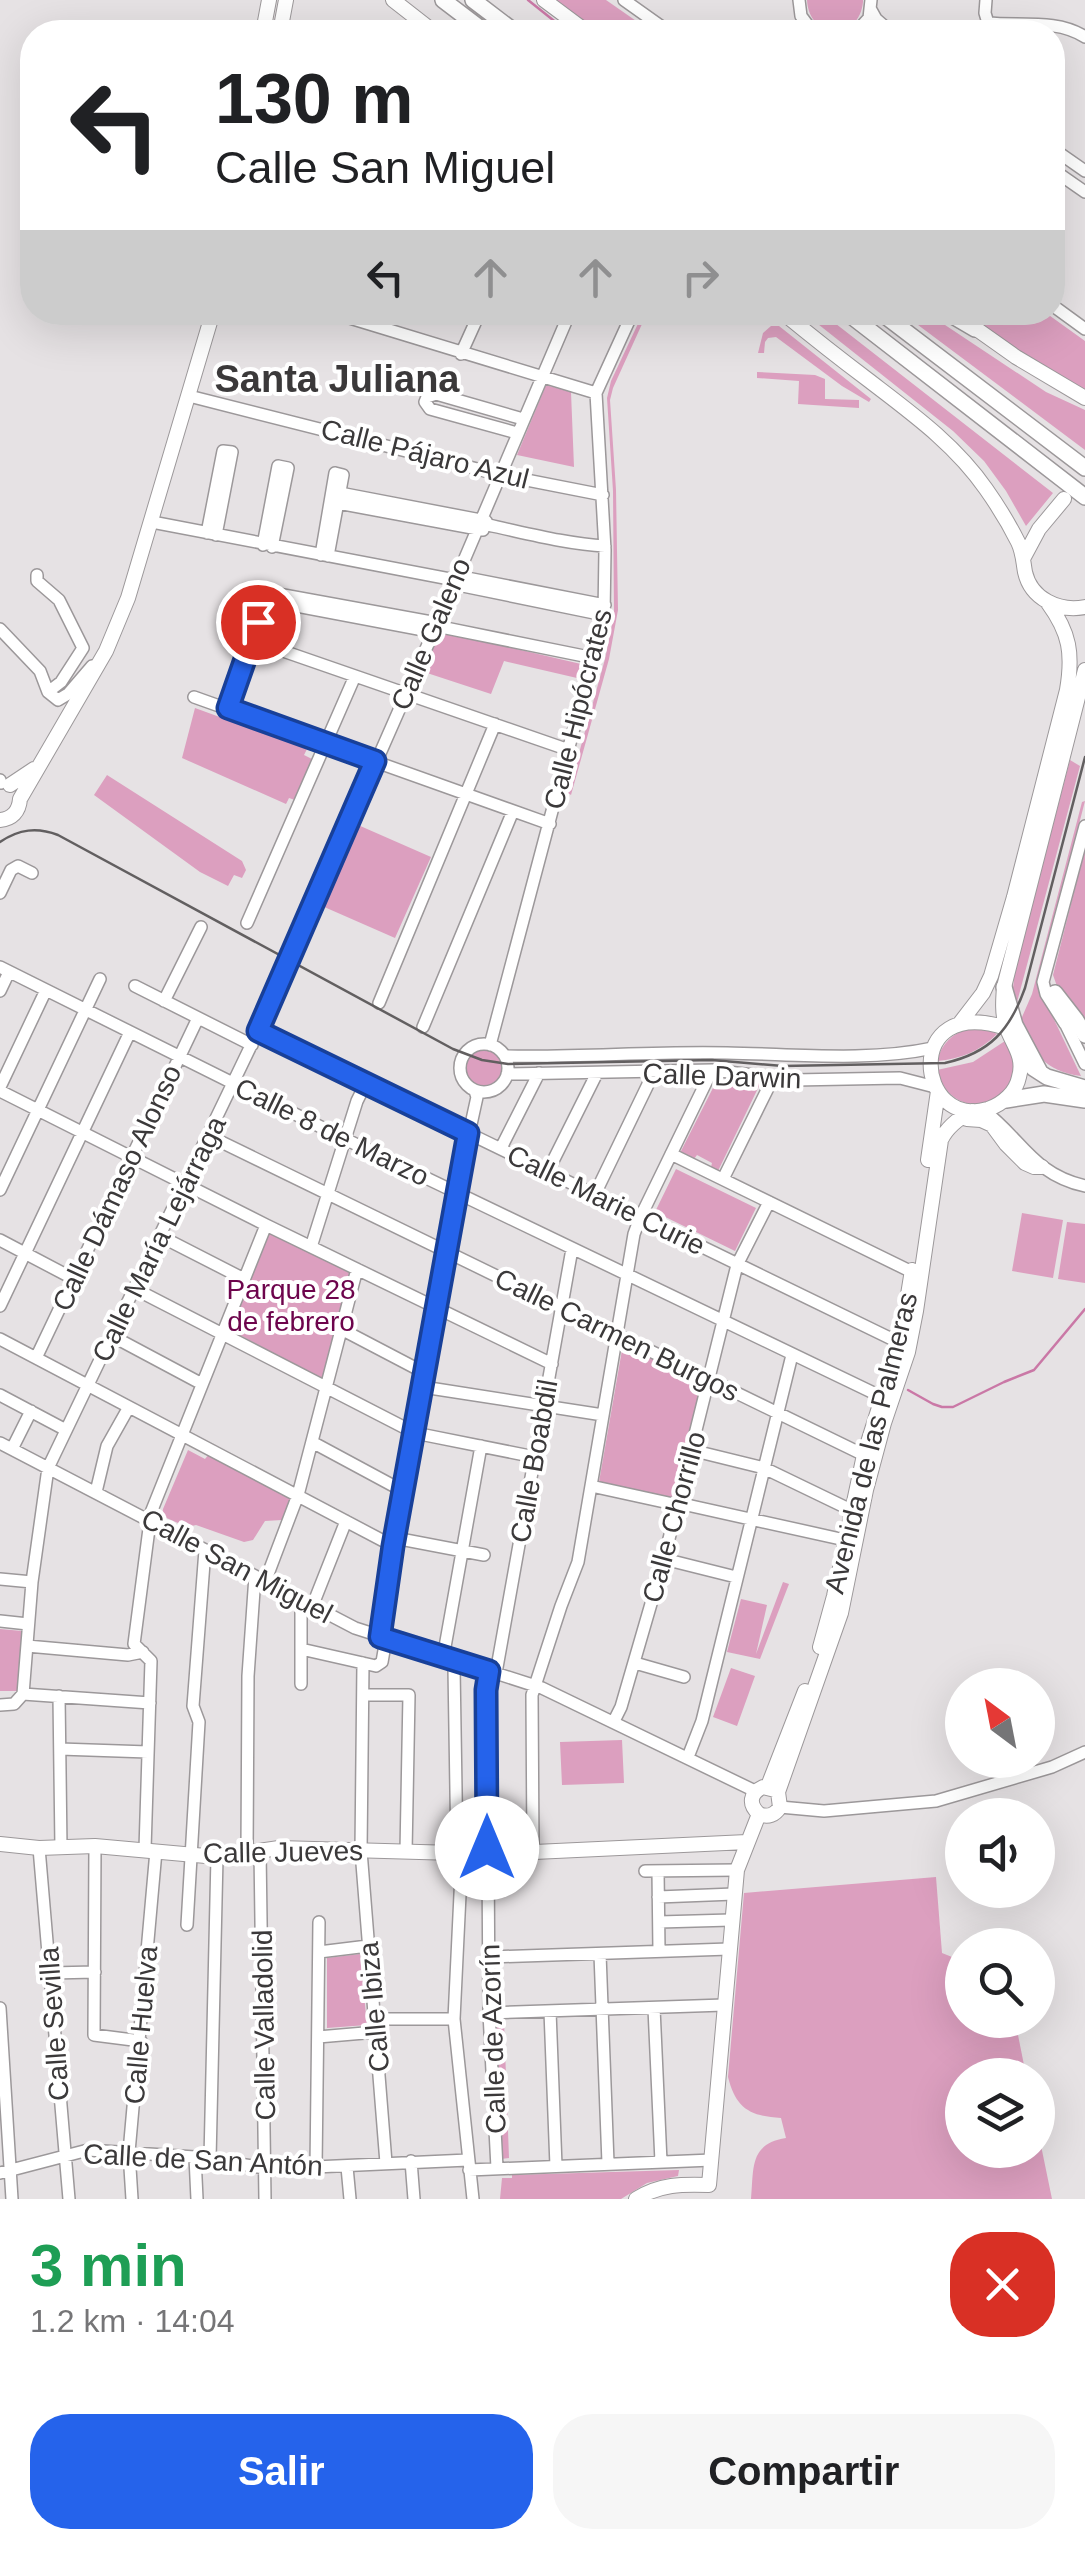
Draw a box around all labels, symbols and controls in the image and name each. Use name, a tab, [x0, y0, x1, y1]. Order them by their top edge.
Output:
icon: left	[50, 60, 180, 190]
text: 130 m	[215, 60, 413, 138]
text: Calle San Miguel	[215, 142, 555, 193]
icon: left	[358, 250, 413, 305]
icon: ahead	[463, 250, 518, 305]
icon: ahead	[568, 250, 623, 305]
icon: right	[673, 250, 728, 305]
district label: Santa Juliana	[215, 358, 460, 400]
street label: Calle Pájaro Azul	[318, 413, 532, 495]
street label: Calle Galeno	[385, 553, 477, 715]
pin	[216, 580, 301, 665]
icon: arrive	[231, 595, 286, 650]
street label: Calle Hipócrates	[538, 606, 618, 812]
street label: Calle Darwin	[642, 1058, 802, 1094]
street label: Calle Dámaso Alonso	[46, 1060, 188, 1316]
street label: Calle 8 de Marzo	[230, 1072, 434, 1192]
street label: Calle María Lejárraga	[86, 1111, 232, 1367]
street label: Calle Marie Curie	[502, 1139, 710, 1261]
street label: Calle Carmen Burgos	[490, 1262, 744, 1408]
park label: Parque 28 de febrero	[226, 1274, 356, 1337]
street label: Avenida de las Palmeras	[819, 1289, 923, 1597]
street label: Calle Boabdil	[504, 1377, 564, 1545]
street label: Calle Chorrillo	[636, 1428, 712, 1606]
street label: Calle San Miguel	[136, 1503, 338, 1629]
north arrow	[945, 1668, 1055, 1778]
map controls	[945, 1668, 1055, 2168]
position arrow	[435, 1796, 539, 1900]
button: sound	[945, 1798, 1055, 1908]
street label: Calle Jueves	[203, 1835, 363, 1869]
button: search	[945, 1928, 1055, 2038]
street label: Calle Valladolid	[247, 1929, 281, 2121]
street label: Calle Ibiza	[353, 1940, 395, 2073]
street label: Calle Huelva	[119, 1944, 163, 2105]
street label: Calle de Azorín	[474, 1944, 512, 2134]
street label: Calle Sevilla	[33, 1946, 75, 2102]
button: layers	[945, 2058, 1055, 2168]
street label: Calle de San Antón	[82, 2138, 324, 2182]
text: 3 min	[30, 2232, 187, 2299]
button: close	[950, 2232, 1055, 2337]
text: 1.2 km · 14:04	[30, 2303, 235, 2339]
button: Salir	[30, 2414, 533, 2529]
button: Compartir	[553, 2414, 1055, 2529]

